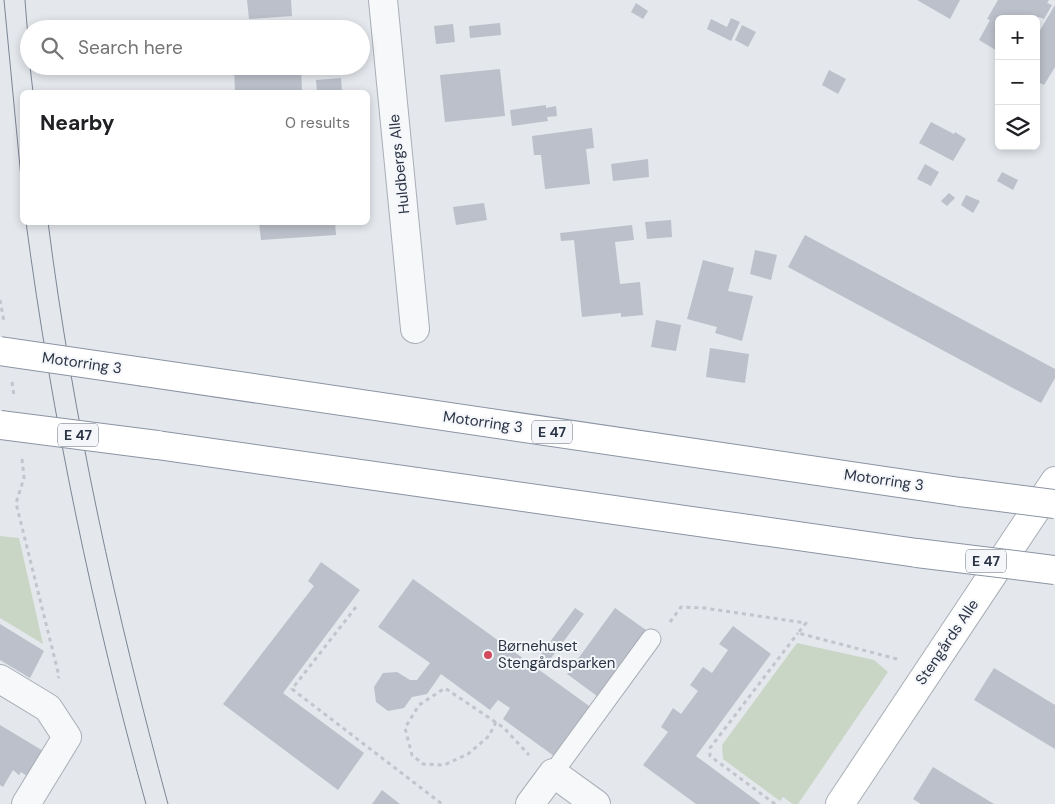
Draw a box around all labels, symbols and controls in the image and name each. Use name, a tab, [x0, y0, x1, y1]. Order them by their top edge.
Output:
map controls	[995, 15, 1040, 150]
button: +	[995, 15, 1040, 60]
search box	[20, 20, 370, 75]
icon: search	[38, 34, 66, 62]
text: Search here	[78, 35, 183, 60]
button: −	[995, 60, 1040, 105]
button: layers	[995, 105, 1040, 150]
text: Nearby	[40, 109, 114, 137]
text: 0 results	[285, 112, 350, 133]
street label: Huldbergs Alle	[384, 113, 414, 215]
street label: Motorring 3	[41, 348, 123, 378]
street label: Motorring 3	[442, 407, 524, 437]
road number: E 47	[532, 421, 572, 444]
road number: E 47	[58, 424, 98, 446]
street label: Motorring 3	[843, 465, 925, 495]
road number: E 47	[966, 550, 1006, 572]
street label: Stengårds Alle	[911, 595, 983, 689]
place label: Børnehuset Stengårdsparken	[498, 636, 615, 673]
marker: Børnehuset Stengårdsparken	[482, 649, 494, 661]

